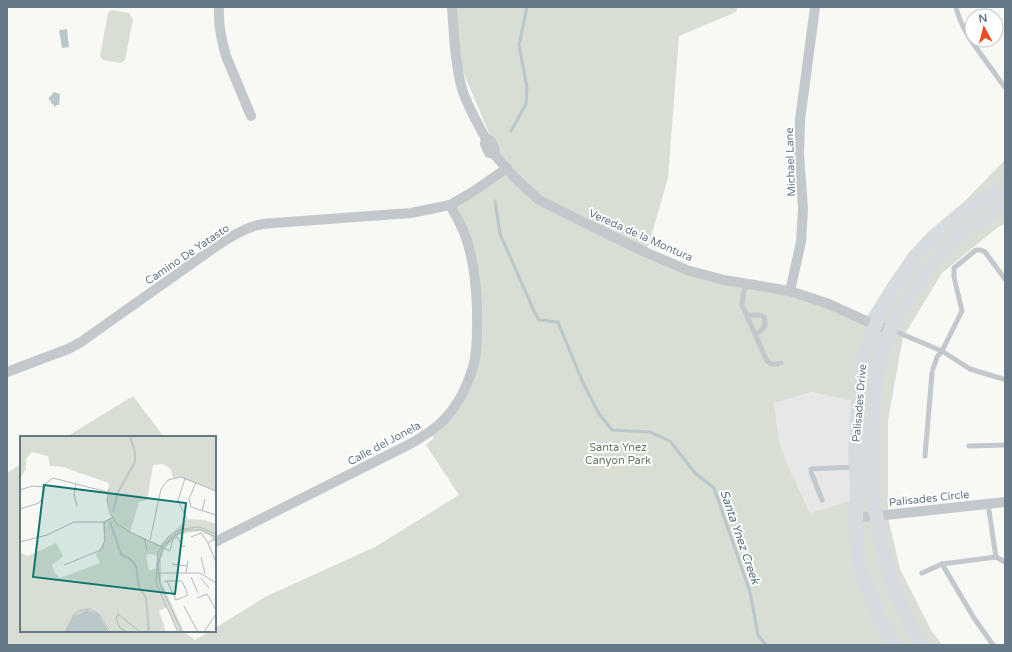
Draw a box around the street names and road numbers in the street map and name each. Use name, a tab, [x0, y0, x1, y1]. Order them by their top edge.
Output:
street label: Michael Lane	[783, 127, 798, 197]
street label: Vereda de la Montura	[587, 207, 695, 264]
street label: Camino De Yatasto	[143, 221, 232, 287]
street label: Palisades Drive	[850, 363, 869, 443]
street label: Calle del Jonela	[345, 419, 423, 468]
street label: Palisades Circle	[888, 488, 970, 509]

